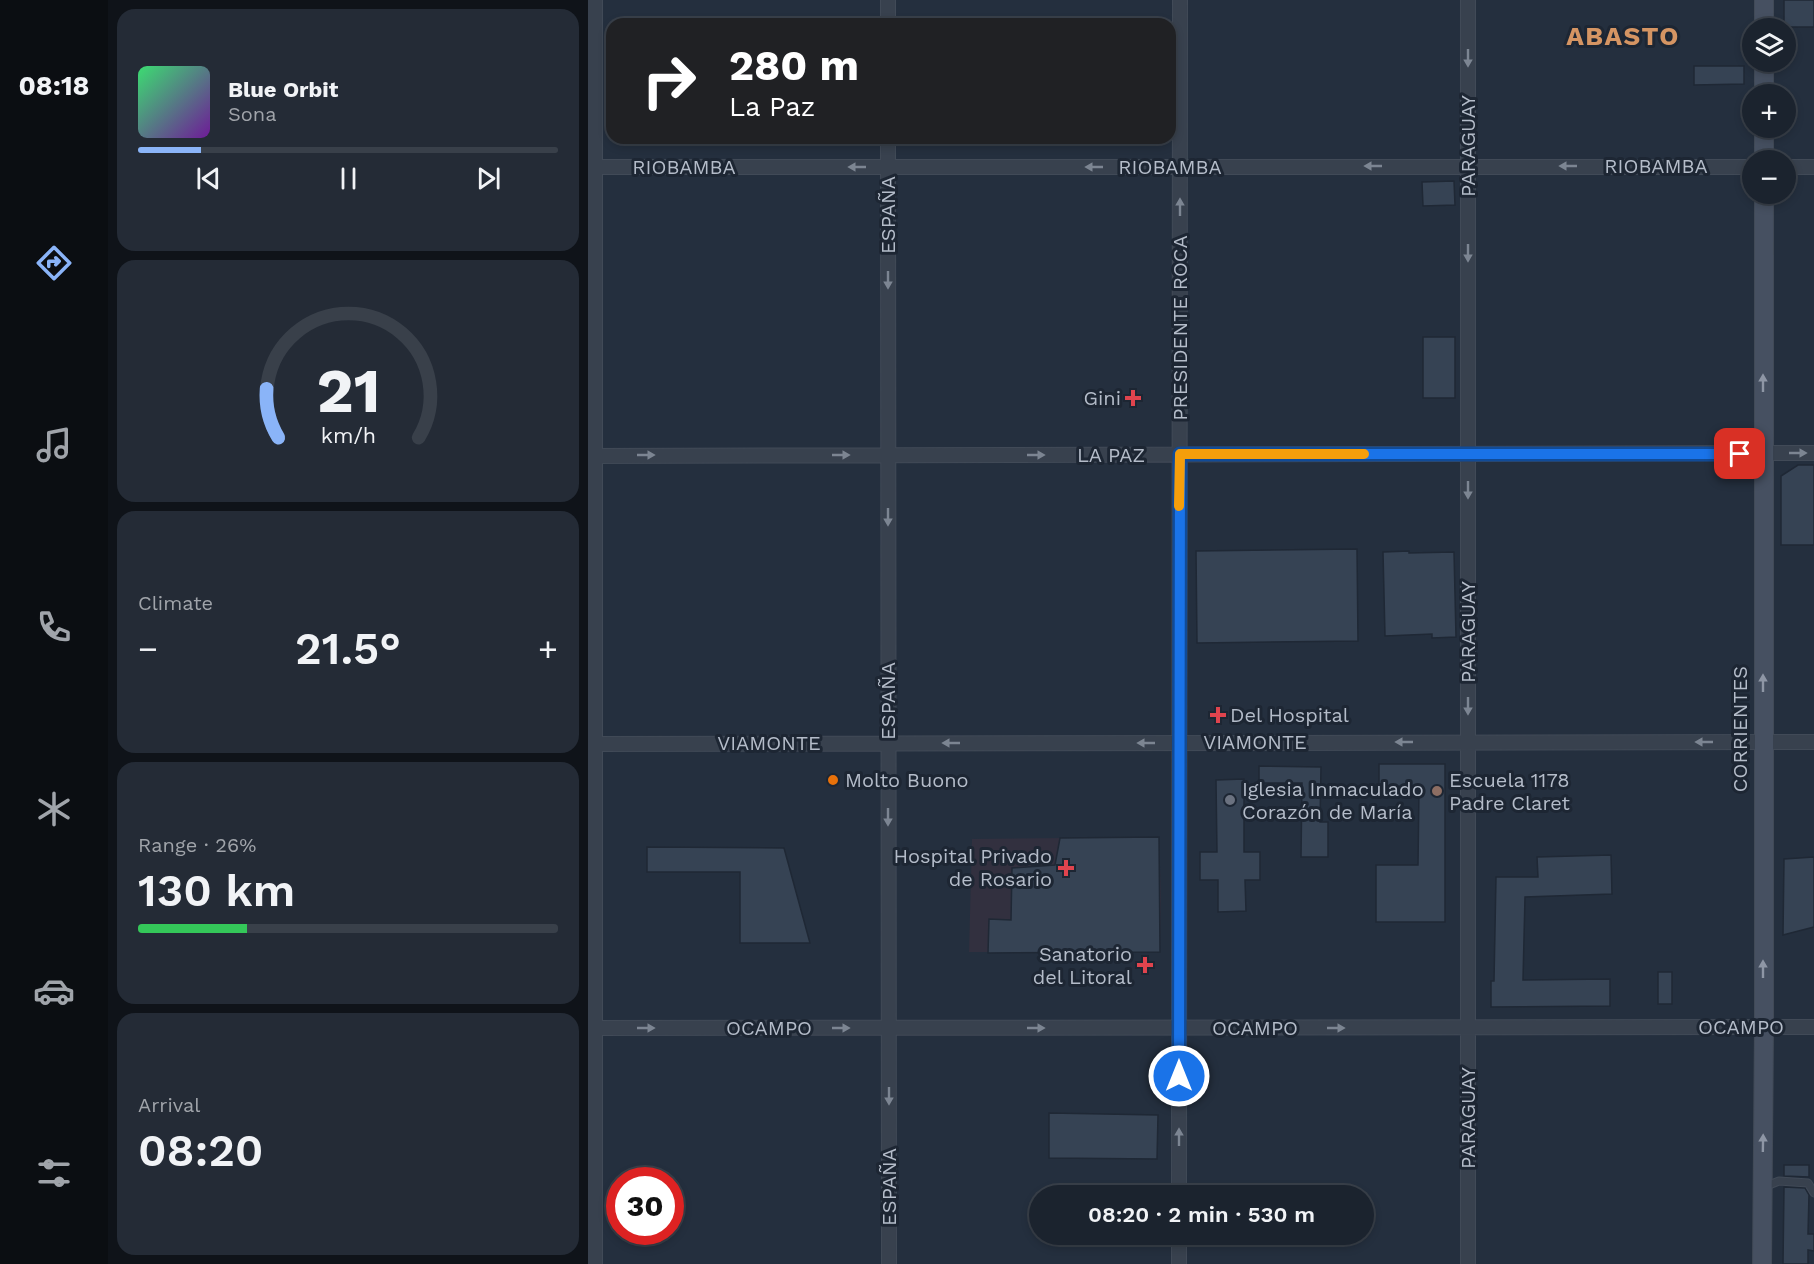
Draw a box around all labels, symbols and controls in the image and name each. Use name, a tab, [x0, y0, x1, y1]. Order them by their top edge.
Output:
map controls	[1742, 18, 1796, 204]
button: layers	[1742, 18, 1796, 72]
district label: ABASTO	[1566, 21, 1680, 51]
text: 280 m	[729, 41, 859, 90]
icon: right	[630, 42, 708, 120]
one-way arrow	[1463, 49, 1473, 68]
text: 08:18	[18, 70, 90, 102]
text: Blue Orbit	[228, 77, 338, 102]
button: +	[1742, 84, 1796, 138]
text: La Paz	[729, 91, 815, 123]
street label: PARAGUAY	[1456, 94, 1480, 197]
text: Sona	[228, 102, 277, 126]
button: −	[1742, 150, 1796, 204]
street label: RIOBAMBA	[1604, 154, 1708, 178]
street label: RIOBAMBA	[632, 155, 736, 179]
street label: RIOBAMBA	[1118, 155, 1222, 179]
one-way arrow	[1363, 161, 1382, 171]
one-way arrow	[1558, 161, 1577, 171]
icon: previous	[192, 162, 225, 195]
icon: pause	[332, 162, 365, 195]
icon: next	[472, 162, 505, 195]
one-way arrow	[847, 162, 866, 172]
one-way arrow	[1084, 162, 1103, 172]
street label: ESPAÑA	[876, 176, 900, 254]
one-way arrow	[1175, 198, 1185, 217]
street label: PRESIDENTE ROCA	[1168, 235, 1192, 421]
icon: directions	[33, 242, 75, 284]
one-way arrow	[1463, 244, 1473, 263]
one-way arrow	[883, 271, 893, 290]
text: 21	[316, 354, 380, 427]
one-way arrow	[1758, 374, 1768, 393]
place label: Gini	[1084, 386, 1121, 410]
marker: Gini	[1126, 391, 1140, 405]
text: km/h	[320, 423, 376, 448]
icon: music	[33, 424, 75, 466]
pin	[1714, 428, 1765, 479]
icon: arrive	[1723, 437, 1756, 470]
street label: LA PAZ	[1077, 443, 1145, 467]
one-way arrow	[1789, 448, 1808, 458]
one-way arrow	[637, 450, 656, 460]
one-way arrow	[832, 450, 851, 460]
one-way arrow	[1027, 450, 1046, 460]
one-way arrow	[1463, 481, 1473, 500]
one-way arrow	[883, 508, 893, 527]
street label: PARAGUAY	[1456, 580, 1480, 683]
text: Climate	[138, 591, 213, 615]
icon: phone	[33, 606, 75, 648]
text: 21.5°	[295, 622, 401, 675]
text: −	[138, 629, 158, 668]
text: +	[538, 629, 558, 668]
street label: ESPAÑA	[876, 662, 900, 740]
street label: CORRIENTES	[1728, 666, 1752, 792]
one-way arrow	[1758, 674, 1768, 693]
one-way arrow	[1463, 697, 1473, 716]
place label: Del Hospital	[1230, 703, 1349, 727]
marker: Del Hospital	[1211, 708, 1225, 722]
street label: VIAMONTE	[1203, 730, 1307, 754]
street label: VIAMONTE	[717, 731, 821, 755]
one-way arrow	[1394, 737, 1413, 747]
one-way arrow	[1694, 737, 1713, 747]
one-way arrow	[941, 738, 960, 748]
one-way arrow	[1136, 738, 1155, 748]
place label: Molto Buono	[845, 768, 969, 792]
place label: Escuela 1178 Padre Claret	[1449, 768, 1570, 815]
marker: Molto Buono	[826, 773, 840, 787]
place label: Iglesia Inmaculado Corazón de María	[1242, 777, 1424, 824]
marker: Escuela 1178 Padre Claret	[1430, 784, 1444, 798]
icon: climate	[33, 788, 75, 830]
marker: Iglesia Inmaculado Corazón de María	[1223, 793, 1237, 807]
one-way arrow	[883, 808, 893, 827]
text: Range · 26%	[138, 833, 256, 857]
place label: Hospital Privado de Rosario	[893, 844, 1052, 891]
marker: Hospital Privado de Rosario	[1057, 859, 1075, 877]
text: 130 km	[138, 864, 295, 917]
place label: Sanatorio del Litoral	[1033, 942, 1132, 989]
marker: Sanatorio del Litoral	[1136, 956, 1154, 974]
one-way arrow	[1759, 959, 1768, 978]
icon: car	[33, 970, 75, 1012]
street label: OCAMPO	[1698, 1015, 1784, 1039]
street label: OCAMPO	[726, 1016, 812, 1040]
street label: OCAMPO	[1212, 1016, 1298, 1040]
one-way arrow	[637, 1023, 656, 1033]
one-way arrow	[832, 1023, 851, 1033]
one-way arrow	[1027, 1023, 1046, 1033]
one-way arrow	[1327, 1023, 1346, 1033]
position arrow	[1147, 1044, 1211, 1108]
street label: PARAGUAY	[1456, 1066, 1480, 1169]
one-way arrow	[884, 1087, 894, 1106]
text: Arrival	[138, 1093, 200, 1117]
text: 08:20	[138, 1124, 263, 1177]
one-way arrow	[1174, 1128, 1184, 1147]
one-way arrow	[1758, 1133, 1768, 1152]
street label: ESPAÑA	[877, 1148, 901, 1226]
icon: filters	[33, 1152, 75, 1194]
speed limit sign: 30	[606, 1167, 684, 1245]
text: 08:20 · 2 min · 530 m	[1088, 1202, 1315, 1227]

